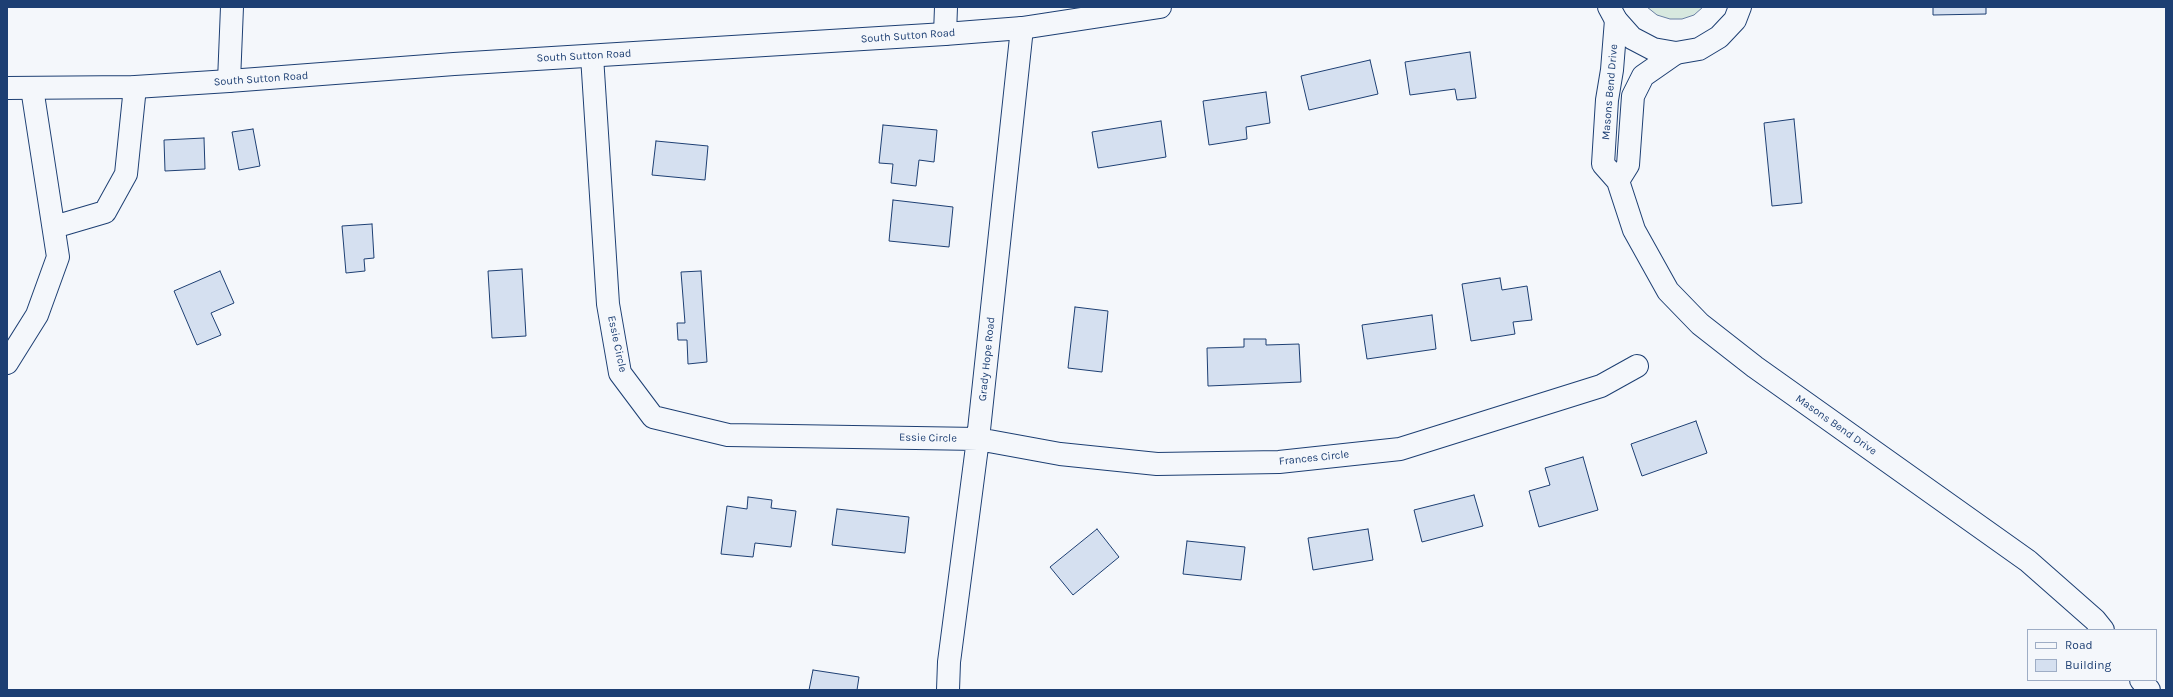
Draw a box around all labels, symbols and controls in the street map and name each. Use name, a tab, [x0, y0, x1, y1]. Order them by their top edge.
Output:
street label: South Sutton Road	[860, 26, 956, 46]
street label: Masons Bend Drive	[1599, 44, 1621, 140]
street label: South Sutton Road	[536, 47, 632, 65]
street label: South Sutton Road	[213, 69, 309, 89]
street label: Essie Circle	[605, 314, 629, 374]
street label: Grady Hope Road	[976, 316, 998, 402]
street label: Masons Bend Drive	[1793, 392, 1879, 458]
street label: Essie Circle	[899, 431, 957, 445]
street label: Frances Circle	[1278, 448, 1350, 468]
legend	[2027, 629, 2157, 681]
text: Road	[2065, 638, 2093, 652]
text: Building	[2065, 658, 2111, 672]

